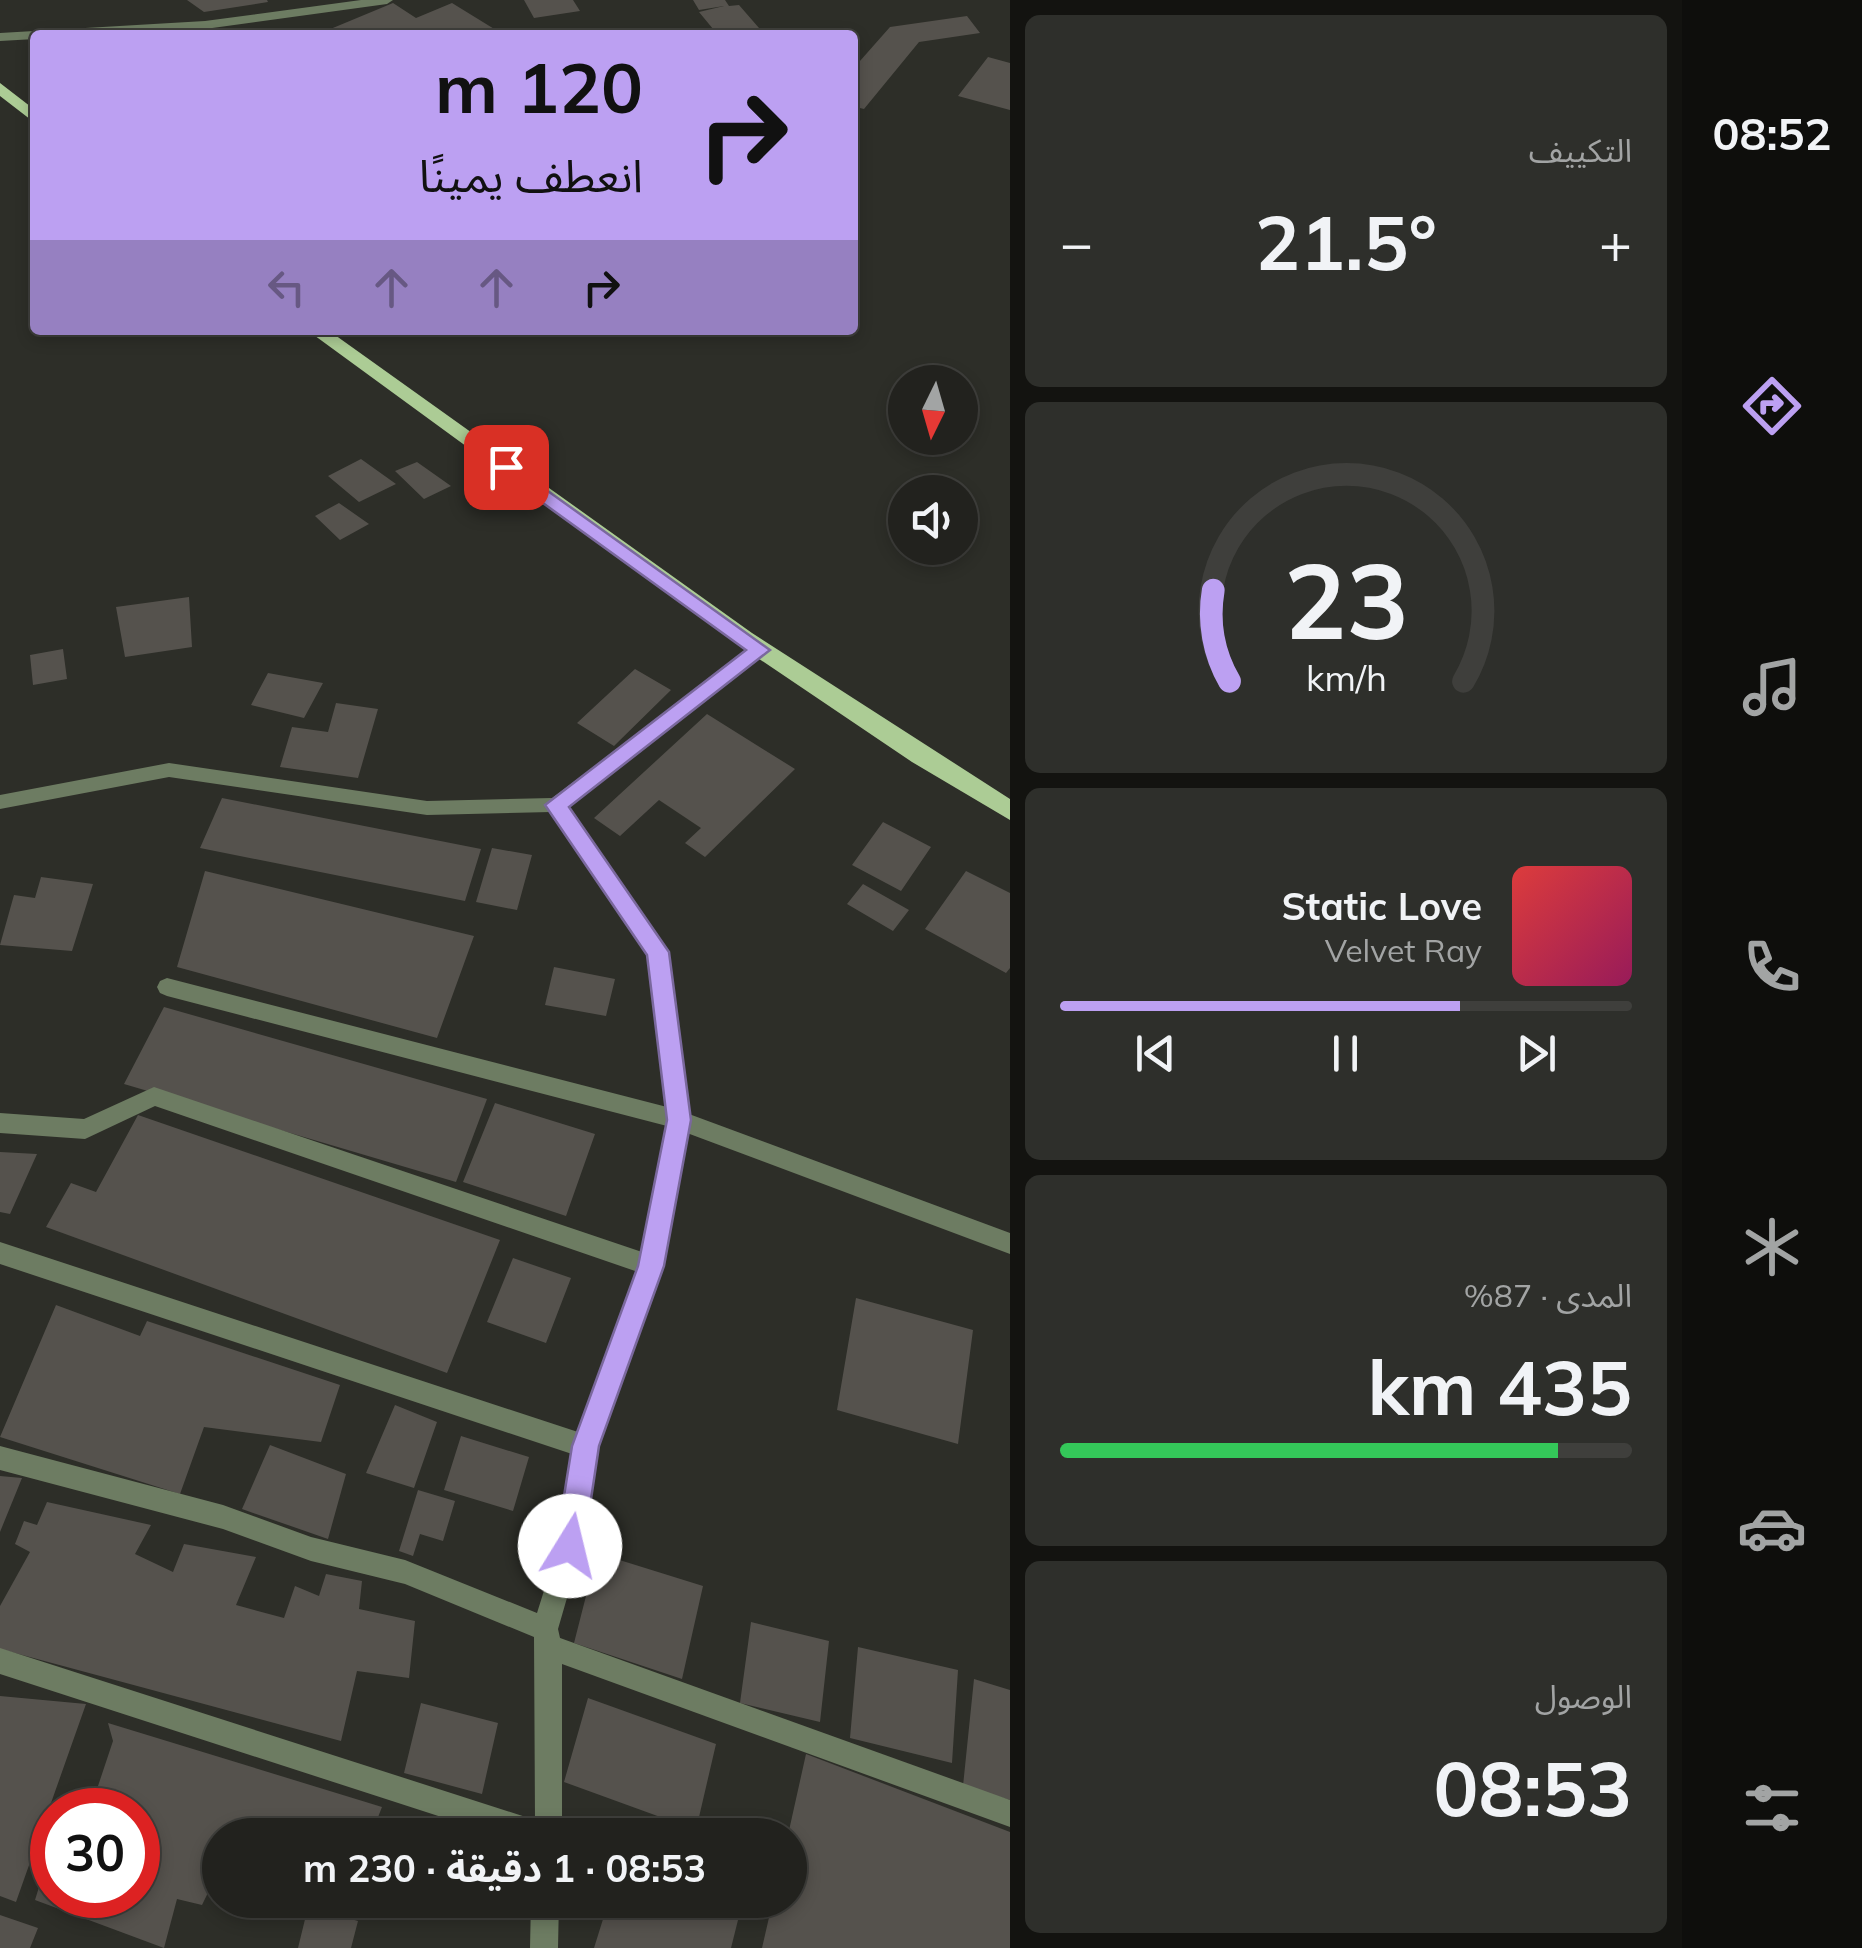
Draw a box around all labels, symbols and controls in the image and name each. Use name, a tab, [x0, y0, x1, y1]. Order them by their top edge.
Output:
text: 120 m	[435, 43, 643, 131]
icon: right	[678, 70, 808, 200]
text: 08:52	[1712, 105, 1832, 161]
text: التكييف	[1529, 130, 1632, 170]
text: انعطف يمينًا	[419, 147, 643, 203]
text: 21.5°	[1255, 195, 1437, 289]
text: −	[1060, 208, 1093, 277]
text: +	[1599, 208, 1632, 277]
icon: left	[259, 260, 314, 315]
icon: ahead	[364, 260, 419, 315]
icon: ahead	[469, 260, 524, 315]
icon: right	[574, 260, 629, 315]
north arrow	[888, 365, 978, 455]
map controls	[888, 365, 978, 565]
icon: directions	[1737, 371, 1807, 441]
pin	[464, 425, 549, 510]
icon: arrive	[479, 440, 534, 495]
button: sound	[888, 475, 978, 565]
text: 23	[1284, 534, 1408, 665]
icon: music	[1737, 652, 1807, 722]
text: km/h	[1306, 655, 1386, 700]
text: Static Love	[1282, 882, 1482, 930]
text: Velvet Ray	[1325, 930, 1482, 970]
icon: phone	[1737, 932, 1807, 1002]
icon: previous	[1128, 1026, 1183, 1081]
icon: pause	[1318, 1026, 1373, 1081]
icon: next	[1509, 1026, 1564, 1081]
icon: climate	[1737, 1212, 1807, 1282]
text: المدى · 87%	[1464, 1275, 1632, 1315]
text: 435 km	[1368, 1340, 1632, 1434]
icon: car	[1737, 1493, 1807, 1563]
position arrow	[518, 1494, 622, 1598]
text: الوصول	[1535, 1676, 1632, 1716]
text: 08:53	[1433, 1741, 1632, 1835]
icon: filters	[1737, 1773, 1807, 1843]
speed limit sign: 30	[30, 1788, 160, 1918]
text: 08:53 · 1 دقيقة · 230 m	[303, 1844, 706, 1892]

